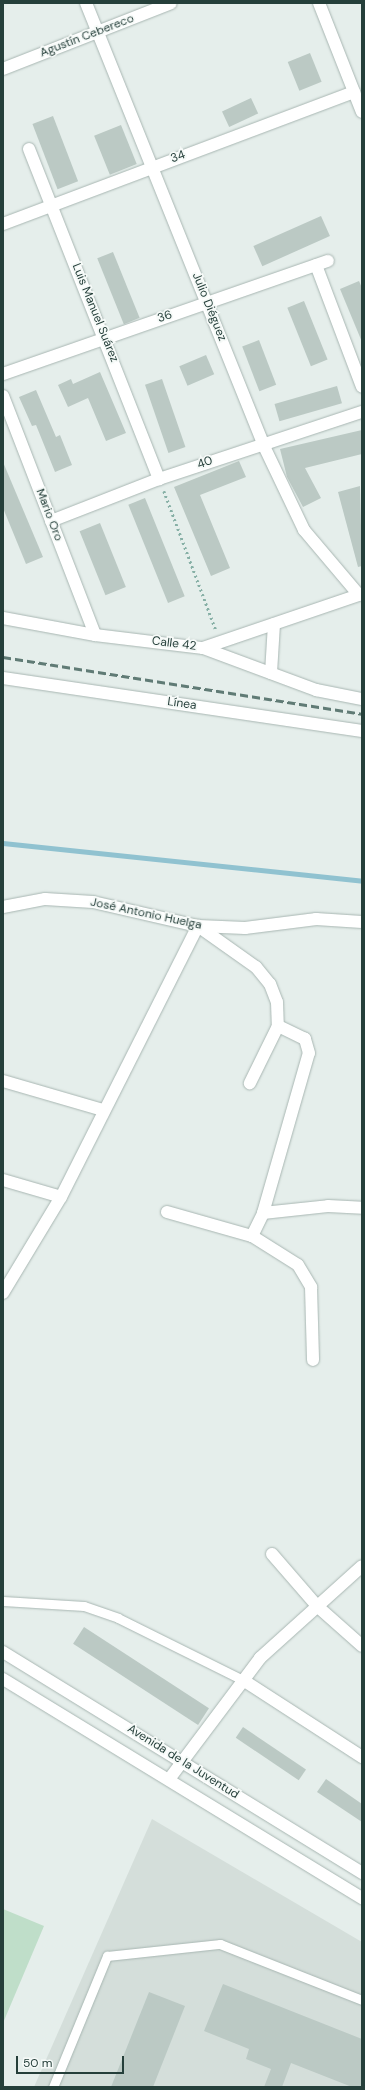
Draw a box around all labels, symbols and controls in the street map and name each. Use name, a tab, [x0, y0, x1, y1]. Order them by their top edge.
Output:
street label: Agustín Cebereco	[38, 11, 136, 61]
street label: 34	[169, 148, 187, 166]
street label: Luis Manuel Suárez	[69, 262, 121, 364]
street label: Julio Diéguez	[189, 271, 229, 343]
street label: 36	[156, 308, 174, 326]
street label: 40	[195, 454, 215, 472]
street label: Mario Oro	[32, 487, 66, 543]
street label: Calle 42	[151, 634, 197, 654]
street label: Línea	[167, 695, 197, 713]
street label: José Antonio Huelga	[89, 895, 203, 933]
street label: Avenida de la Juventud	[125, 1722, 241, 1802]
scale bar	[18, 2048, 126, 2074]
text: 50 m	[23, 2055, 52, 2071]

